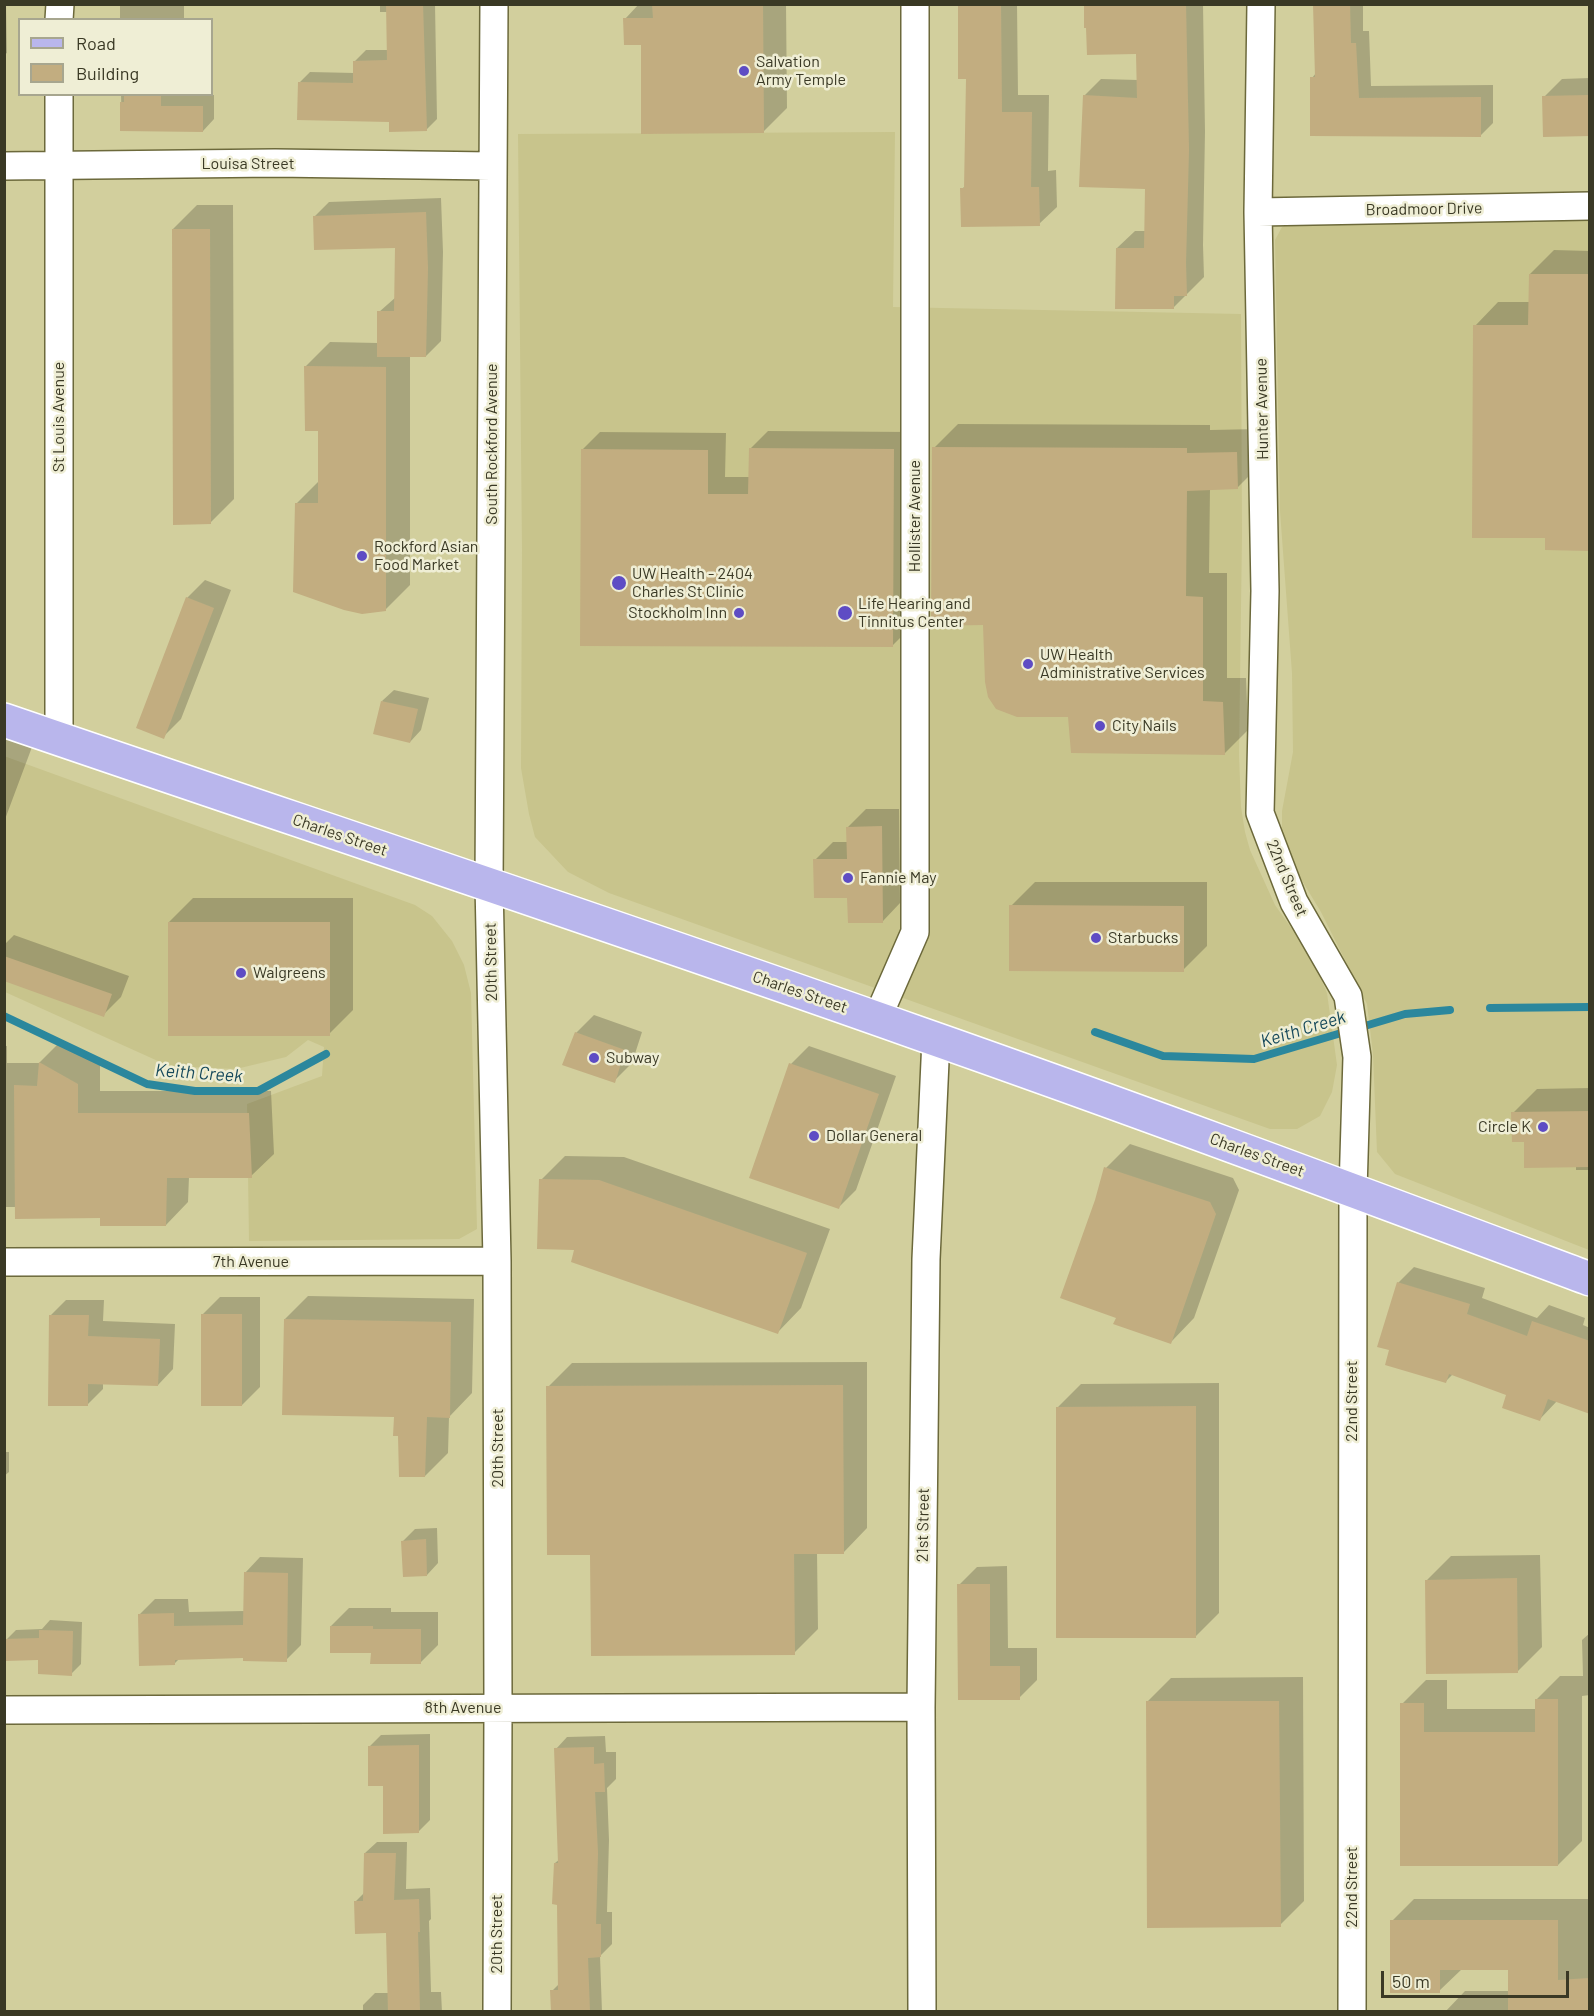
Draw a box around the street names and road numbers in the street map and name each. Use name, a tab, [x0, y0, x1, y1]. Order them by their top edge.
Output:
street label: Louisa Street	[201, 154, 295, 174]
street label: Broadmoor Drive	[1366, 198, 1482, 220]
street label: Hunter Avenue	[1252, 358, 1272, 460]
street label: St Louis Avenue	[49, 362, 69, 472]
street label: South Rockford Avenue	[482, 363, 502, 525]
street label: Hollister Avenue	[905, 460, 925, 572]
street label: Charles Street	[290, 810, 390, 860]
street label: 22nd Street	[1262, 837, 1312, 919]
street label: 20th Street	[481, 922, 501, 1002]
street label: Charles Street	[750, 967, 850, 1017]
street label: Charles Street	[1207, 1129, 1307, 1181]
street label: 7th Avenue	[213, 1252, 289, 1272]
street label: 22nd Street	[1342, 1360, 1362, 1442]
street label: 20th Street	[488, 1409, 508, 1487]
street label: 21st Street	[913, 1488, 933, 1562]
street label: 8th Avenue	[425, 1698, 501, 1718]
street label: 22nd Street	[1342, 1846, 1362, 1928]
street label: 20th Street	[487, 1895, 507, 1973]

